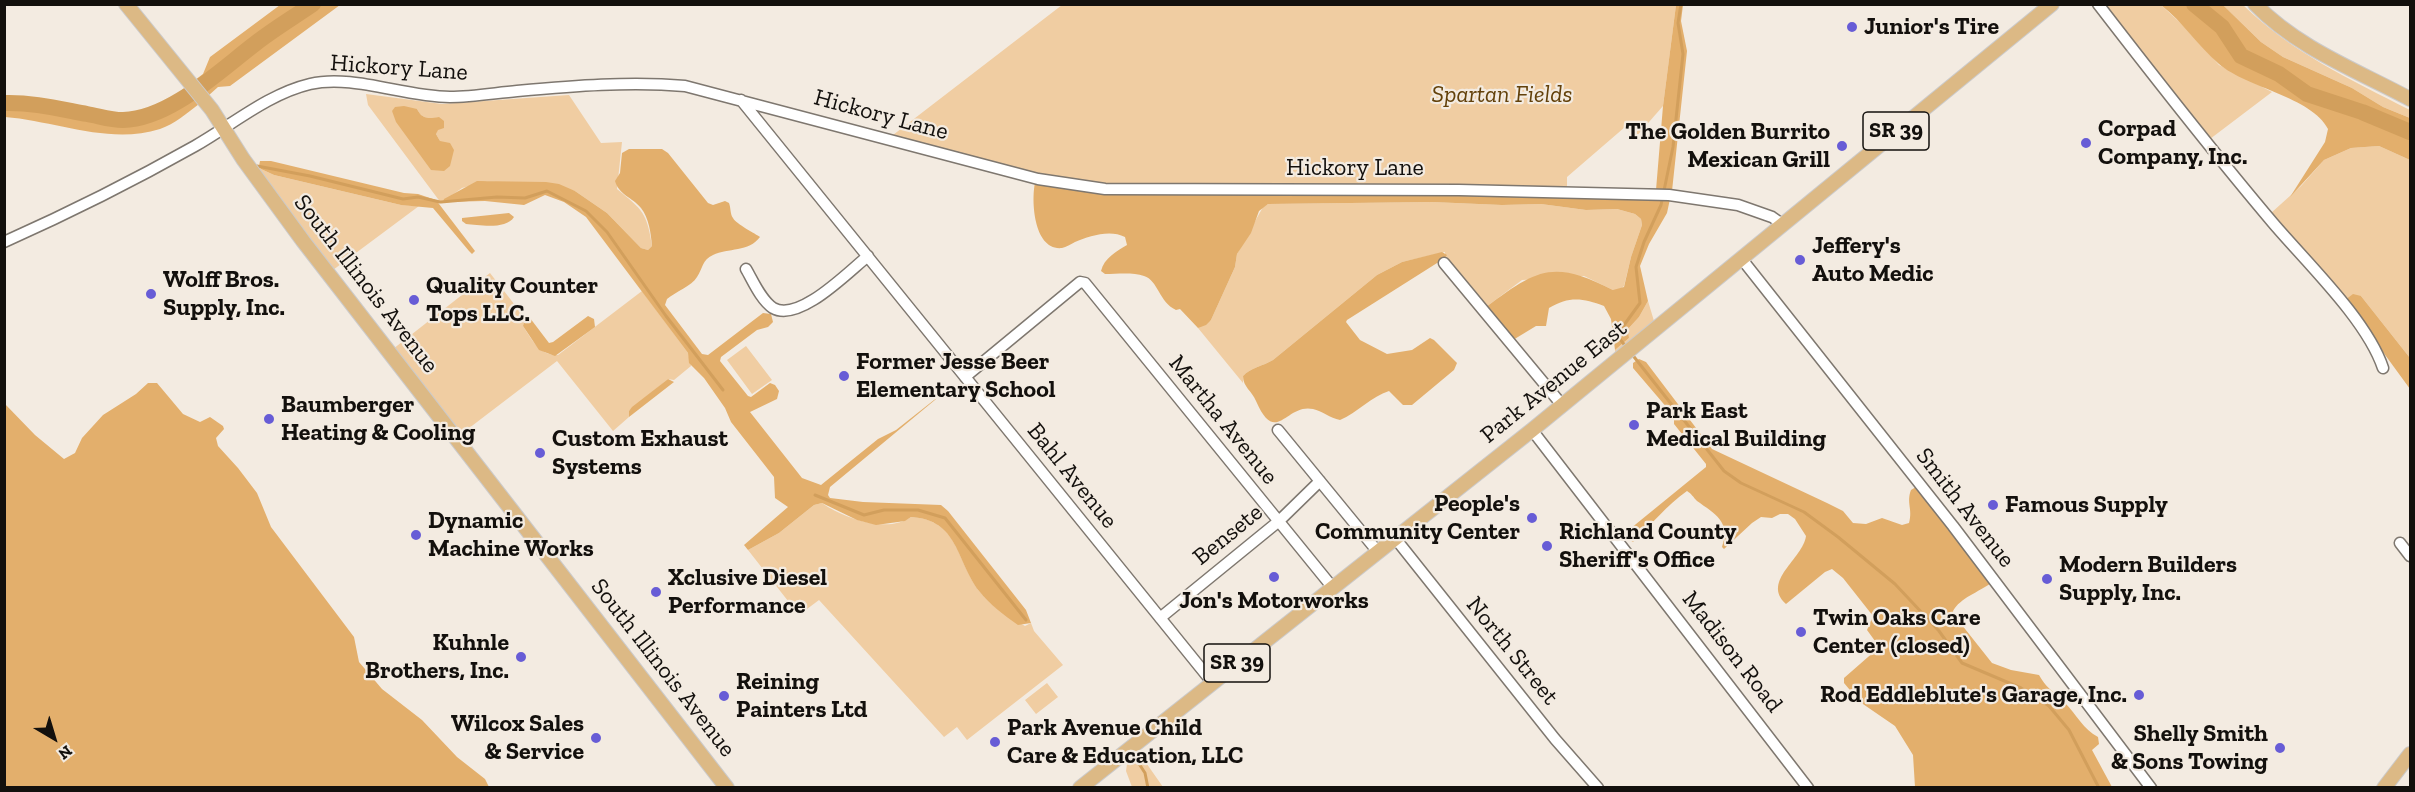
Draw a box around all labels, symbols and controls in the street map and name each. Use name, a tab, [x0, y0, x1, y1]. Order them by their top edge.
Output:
place label: Junior's Tire	[1864, 13, 1999, 41]
marker: Junior's Tire	[1845, 20, 1859, 34]
street label: Hickory Lane	[329, 49, 469, 87]
park label: Spartan Fields	[1431, 81, 1573, 109]
street label: Hickory Lane	[811, 83, 951, 147]
road number: SR 39	[1863, 112, 1929, 150]
place label: Corpad Company, Inc.	[2098, 115, 2247, 171]
place label: The Golden Burrito Mexican Grill	[1625, 118, 1830, 174]
marker: Corpad Company, Inc.	[2079, 136, 2093, 150]
marker: The Golden Burrito Mexican Grill	[1835, 139, 1849, 153]
street label: Hickory Lane	[1286, 154, 1424, 182]
street label: South Illinois Avenue	[287, 189, 445, 379]
place label: Jeffery's Auto Medic	[1812, 232, 1934, 288]
marker: Jeffery's Auto Medic	[1793, 253, 1807, 267]
place label: Wolff Bros. Supply, Inc.	[163, 266, 285, 322]
place label: Quality Counter Tops LLC.	[426, 272, 598, 328]
marker: Wolff Bros. Supply, Inc.	[144, 287, 158, 301]
marker: Quality Counter Tops LLC.	[407, 293, 421, 307]
street label: Park Avenue East	[1475, 314, 1633, 450]
place label: Former Jesse Beer Elementary School	[856, 348, 1056, 404]
street label: Martha Avenue	[1162, 350, 1284, 490]
marker: Former Jesse Beer Elementary School	[837, 369, 851, 383]
place label: Baumberger Heating & Cooling	[281, 391, 475, 447]
place label: Park East Medical Building	[1646, 397, 1826, 453]
marker: Baumberger Heating & Cooling	[262, 412, 276, 426]
street label: Bahl Avenue	[1021, 417, 1123, 535]
marker: Park East Medical Building	[1627, 418, 1641, 432]
place label: Custom Exhaust Systems	[552, 425, 728, 481]
street label: Smith Avenue	[1909, 442, 2021, 574]
marker: Custom Exhaust Systems	[533, 446, 547, 460]
place label: People's Community Center	[1315, 490, 1520, 546]
place label: Famous Supply	[2005, 491, 2168, 519]
street label: Bensete	[1187, 498, 1269, 572]
marker: Famous Supply	[1986, 498, 2000, 512]
place label: Dynamic Machine Works	[428, 507, 594, 563]
marker: People's Community Center	[1525, 511, 1539, 525]
place label: Richland County Sheriff's Office	[1559, 518, 1737, 574]
marker: Dynamic Machine Works	[409, 528, 423, 542]
marker: Richland County Sheriff's Office	[1540, 539, 1554, 553]
place label: Modern Builders Supply, Inc.	[2059, 551, 2237, 607]
place label: Xclusive Diesel Performance	[668, 564, 827, 620]
marker: Jon's Motorworks	[1267, 570, 1281, 584]
marker: Modern Builders Supply, Inc.	[2040, 572, 2054, 586]
street label: South Illinois Avenue	[584, 573, 742, 763]
marker: Xclusive Diesel Performance	[649, 585, 663, 599]
street label: Madison Road	[1676, 586, 1788, 718]
place label: Jon's Motorworks	[1179, 587, 1369, 615]
street label: North Street	[1460, 591, 1564, 711]
place label: Twin Oaks Care Center (closed)	[1813, 604, 1981, 660]
marker: Twin Oaks Care Center (closed)	[1794, 625, 1808, 639]
place label: Kuhnle Brothers, Inc.	[365, 629, 509, 685]
road number: SR 39	[1204, 644, 1270, 682]
marker: Kuhnle Brothers, Inc.	[514, 650, 528, 664]
place label: Reining Painters Ltd	[736, 668, 867, 724]
place label: Rod Eddleblute's Garage, Inc.	[1820, 681, 2127, 709]
marker: Rod Eddleblute's Garage, Inc.	[2132, 688, 2146, 702]
marker: Reining Painters Ltd	[717, 689, 731, 703]
north arrow	[24, 708, 84, 768]
place label: Wilcox Sales & Service	[451, 710, 584, 766]
place label: Park Avenue Child Care & Education, LLC	[1007, 714, 1244, 770]
place label: Shelly Smith & Sons Towing	[2111, 720, 2268, 776]
marker: Wilcox Sales & Service	[589, 731, 603, 745]
marker: Park Avenue Child Care & Education, LLC	[988, 735, 1002, 749]
text: N	[55, 741, 76, 764]
marker: Shelly Smith & Sons Towing	[2273, 741, 2287, 755]

